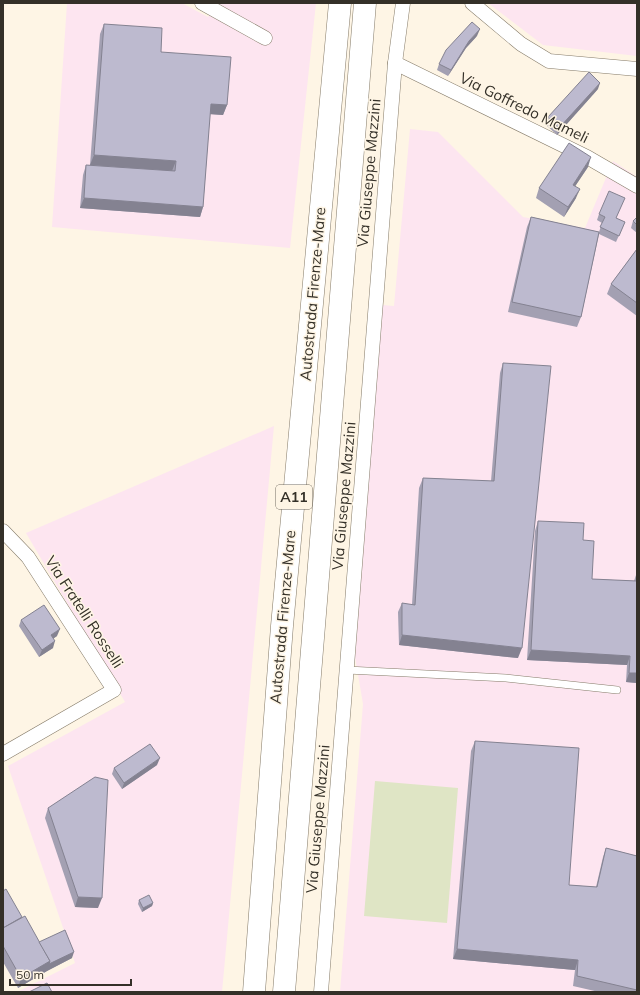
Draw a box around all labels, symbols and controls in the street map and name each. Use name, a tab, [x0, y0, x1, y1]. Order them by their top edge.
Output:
street label: Via Goffredo Mameli	[456, 68, 592, 147]
street label: Via Giuseppe Mazzini	[353, 98, 384, 248]
street label: Autostrada Firenze-Mare	[295, 206, 330, 382]
street label: Via Giuseppe Mazzini	[328, 421, 359, 571]
road number: A11	[276, 485, 312, 509]
street label: Autostrada Firenze-Mare	[265, 529, 300, 705]
street label: Via Fratelli Rosselli	[41, 552, 128, 671]
street label: Via Giuseppe Mazzini	[302, 744, 333, 894]
scale bar	[10, 961, 131, 987]
text: 50 m	[16, 967, 44, 982]

